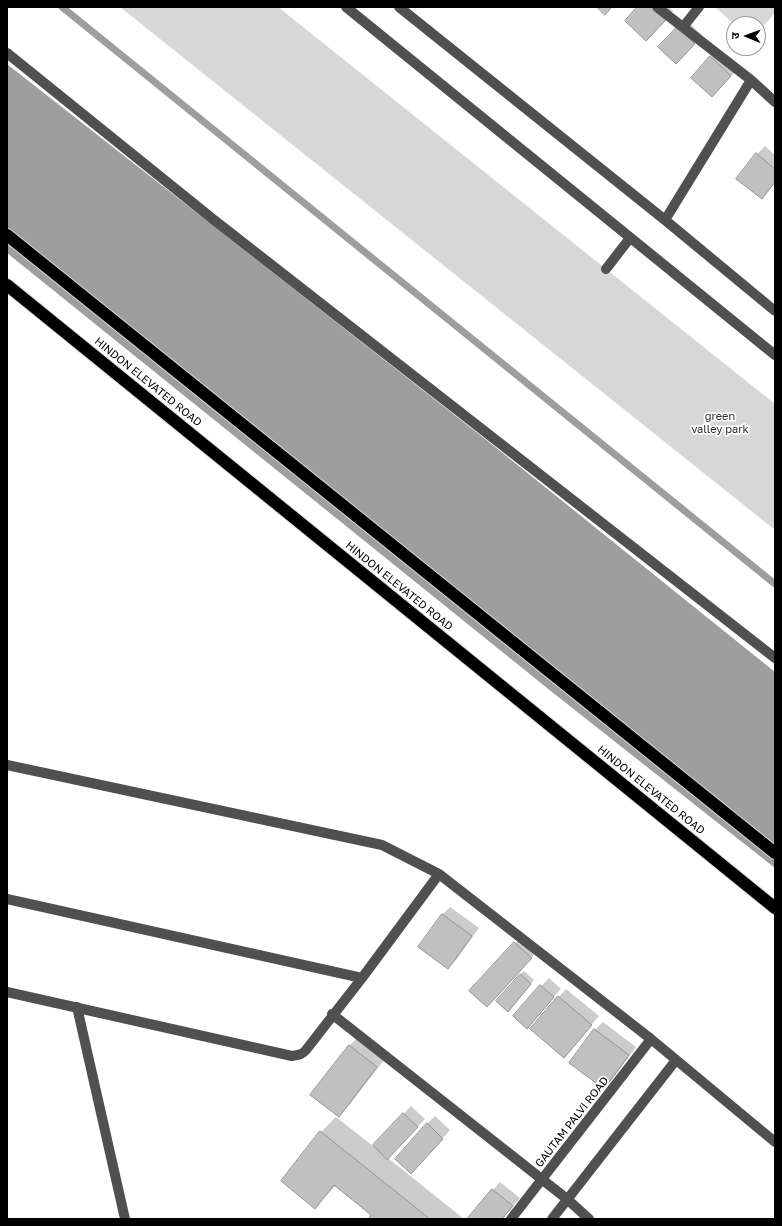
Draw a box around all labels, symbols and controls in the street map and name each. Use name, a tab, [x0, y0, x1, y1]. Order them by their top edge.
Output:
north arrow	[726, 16, 766, 56]
text: उ	[728, 32, 741, 39]
street label: HINDON ELEVATED ROAD	[92, 335, 204, 429]
park label: green valley park	[691, 410, 749, 436]
street label: HINDON ELEVATED ROAD	[343, 539, 455, 633]
street label: HINDON ELEVATED ROAD	[595, 743, 707, 837]
street label: GAUTAM PALVI ROAD	[533, 1074, 611, 1170]

